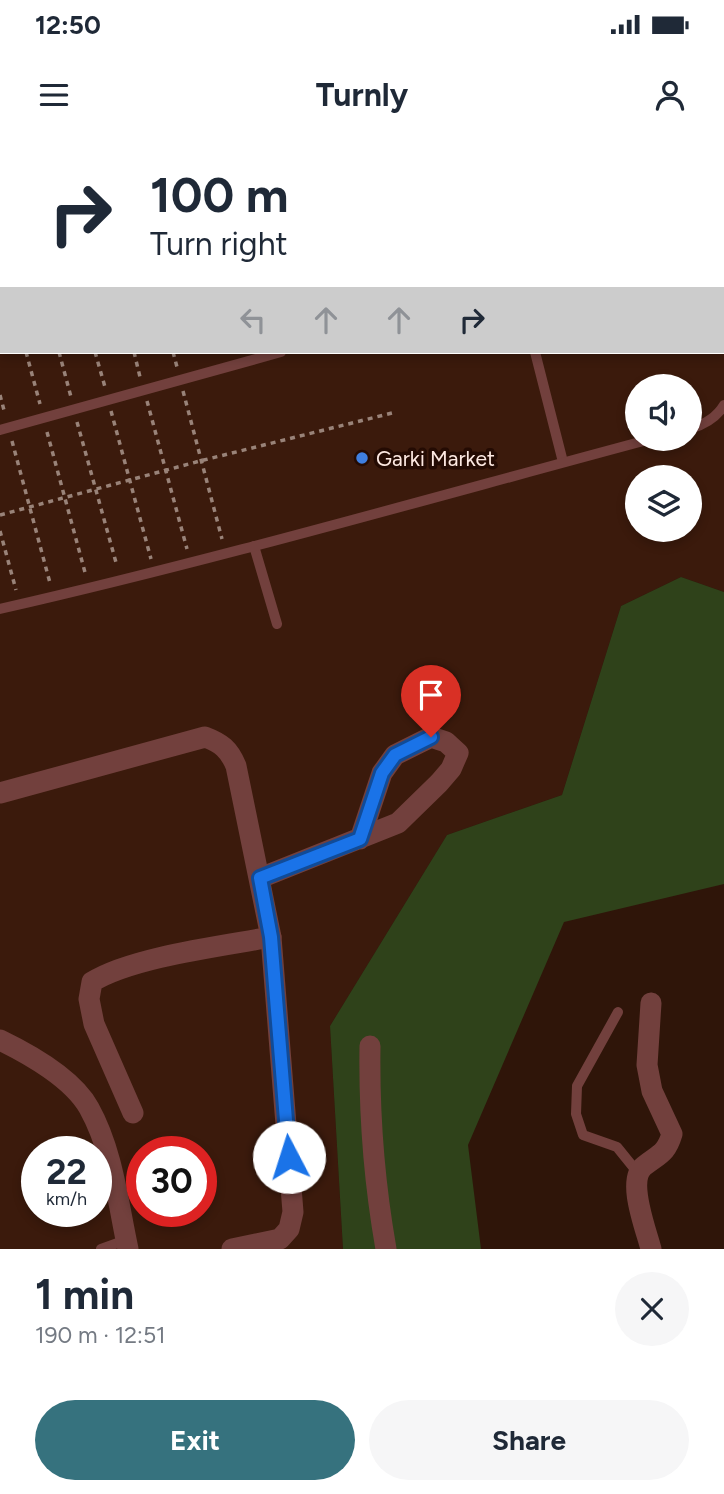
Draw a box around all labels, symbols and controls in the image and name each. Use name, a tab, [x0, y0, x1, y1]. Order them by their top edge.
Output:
text: 12:50	[35, 9, 101, 41]
icon: menu	[35, 76, 73, 114]
text: Turnly	[316, 76, 408, 114]
icon: person	[651, 76, 689, 114]
text: 100 m	[150, 165, 289, 224]
icon: right	[35, 168, 126, 259]
text: Turn right	[150, 225, 288, 263]
icon: left	[234, 301, 272, 339]
icon: ahead	[307, 301, 345, 339]
icon: ahead	[380, 301, 418, 339]
icon: right	[453, 301, 491, 339]
map controls	[625, 374, 702, 542]
button: sound	[625, 374, 702, 451]
place label: Garki Market	[376, 446, 495, 471]
marker: Garki Market	[354, 450, 370, 466]
button: layers	[625, 465, 702, 542]
pin	[401, 665, 461, 737]
icon: arrive	[412, 676, 450, 714]
position arrow	[252, 1120, 326, 1194]
speed limit sign: 30	[126, 1136, 217, 1227]
text: 22	[46, 1151, 87, 1193]
text: km/h	[46, 1188, 87, 1210]
text: 1 min	[35, 1269, 134, 1320]
button: close	[615, 1272, 689, 1346]
text: 190 m · 12:51	[35, 1321, 166, 1349]
button: Exit	[35, 1400, 355, 1480]
button: Share	[369, 1400, 689, 1480]

